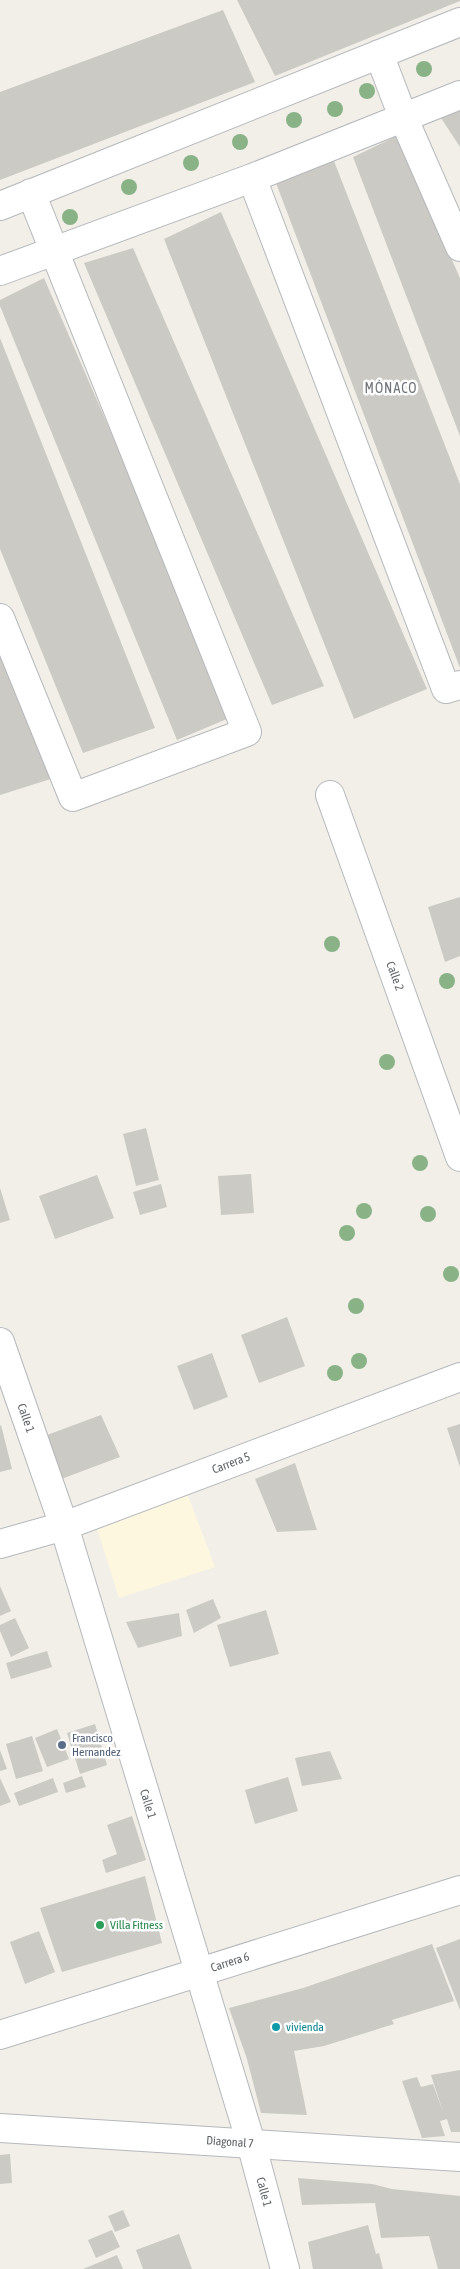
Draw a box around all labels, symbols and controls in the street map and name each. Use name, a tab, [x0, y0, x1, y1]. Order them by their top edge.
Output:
district label: MÓNACO	[365, 380, 417, 396]
street label: Calle 2	[383, 960, 407, 992]
street label: Calle 1	[15, 1402, 38, 1435]
street label: Carrera 5	[210, 1449, 252, 1477]
place label: Francisco Hernandez	[72, 1731, 121, 1759]
marker: Francisco Hernandez	[56, 1739, 68, 1751]
street label: Calle 1	[137, 1788, 159, 1821]
place label: Villa Fitness	[110, 1918, 163, 1932]
marker: Villa Fitness	[94, 1919, 106, 1931]
street label: Carrera 6	[209, 1949, 251, 1975]
place label: vivienda	[286, 2020, 324, 2034]
marker: vivienda	[270, 2021, 282, 2033]
street label: Diagonal 7	[206, 2133, 255, 2151]
street label: Calle 1	[253, 2176, 275, 2209]

